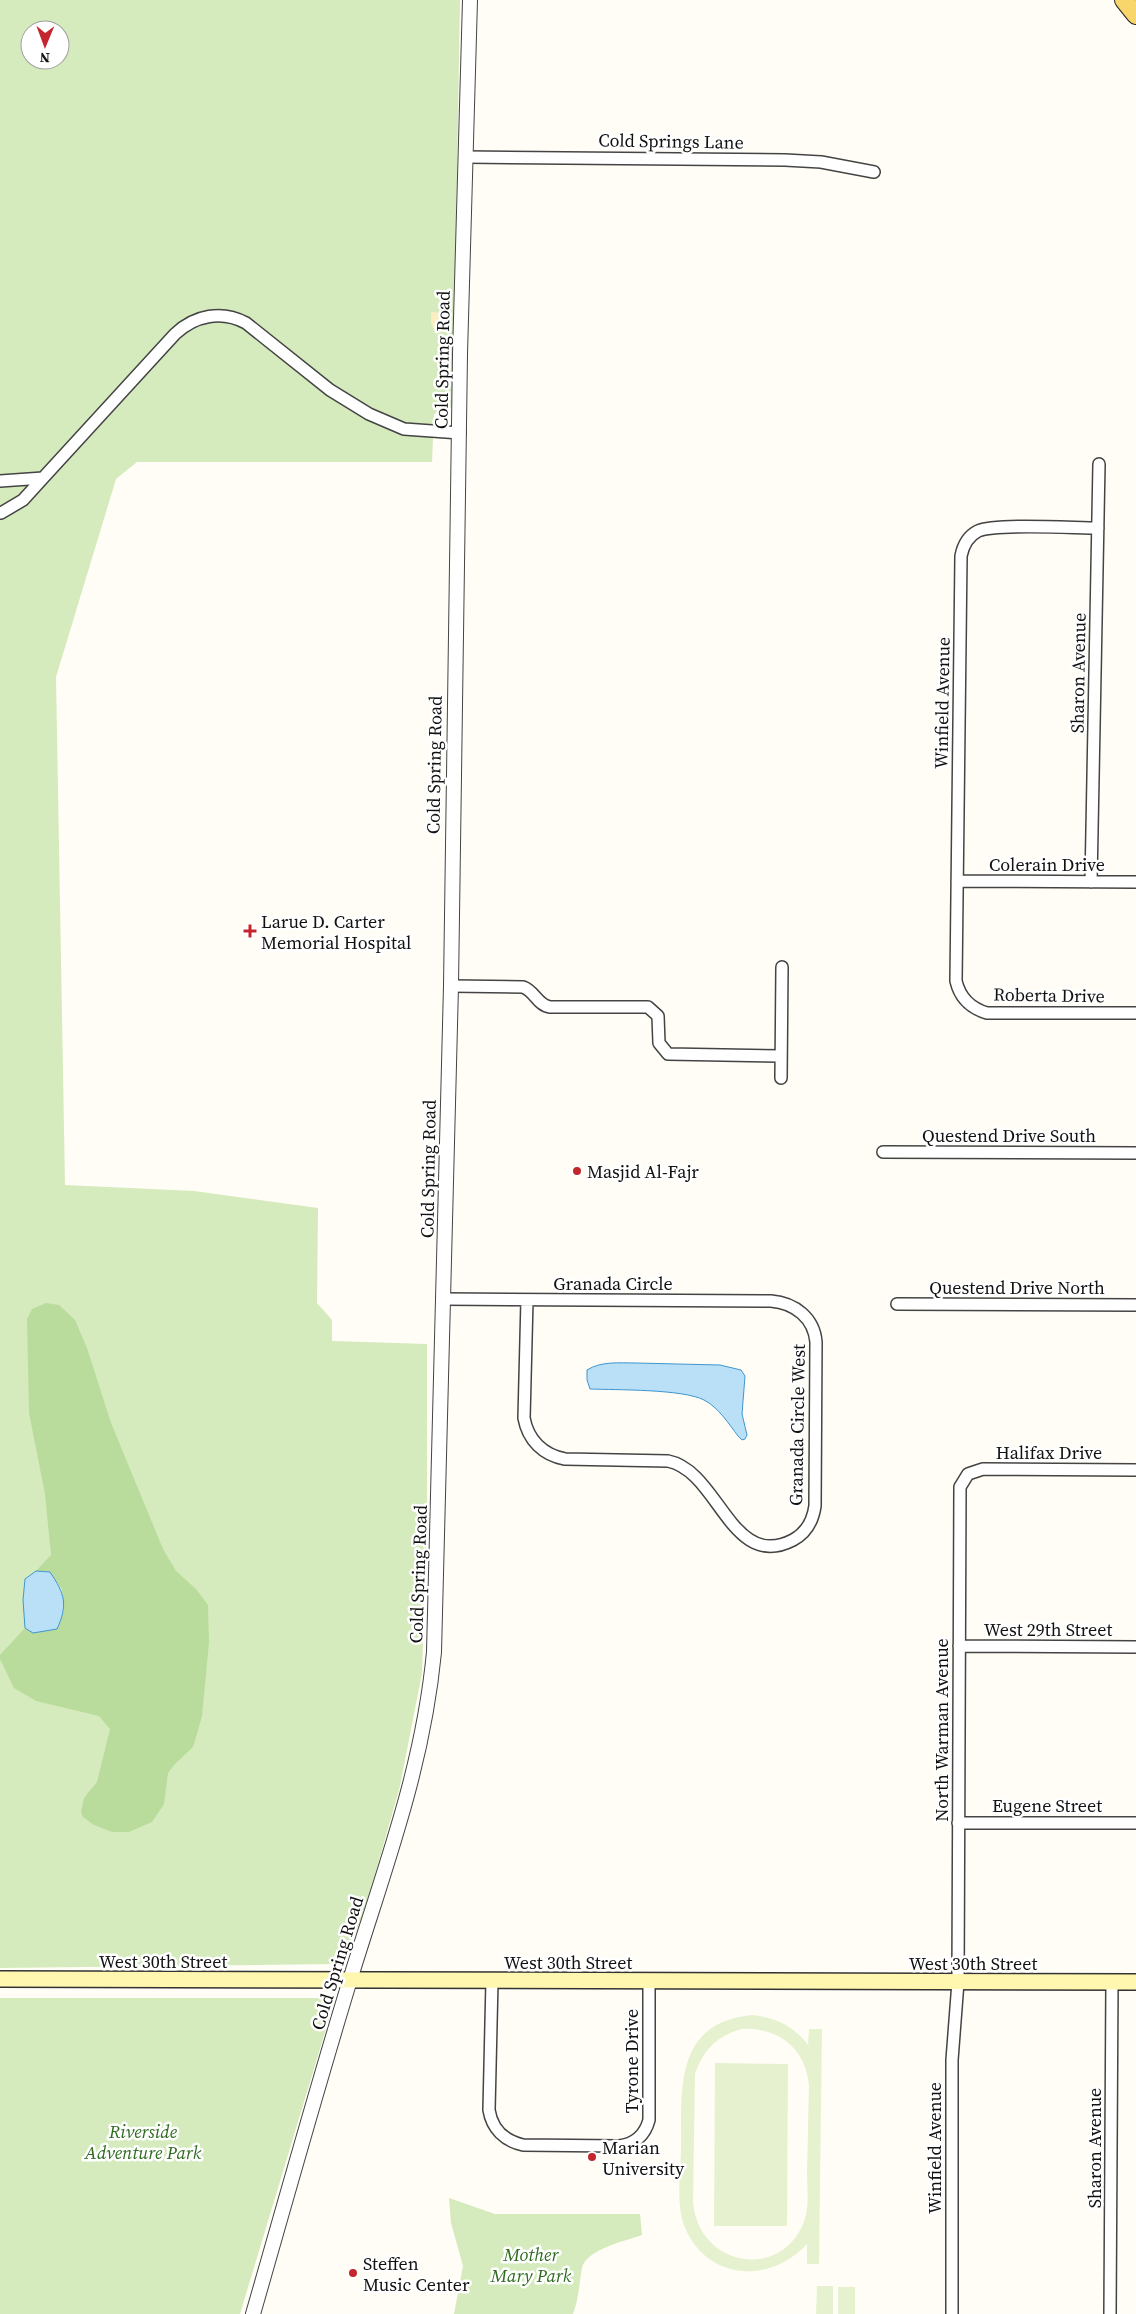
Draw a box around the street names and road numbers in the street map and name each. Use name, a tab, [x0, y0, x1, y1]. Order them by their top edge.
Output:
street label: Cold Springs Lane	[598, 127, 744, 155]
street label: Cold Spring Road	[428, 291, 456, 429]
street label: Sharon Avenue	[1064, 613, 1092, 733]
street label: Winfield Avenue	[928, 637, 956, 769]
street label: Cold Spring Road	[420, 696, 448, 834]
street label: Colerain Drive	[989, 852, 1105, 877]
street label: Roberta Drive	[993, 982, 1105, 1008]
street label: Cold Spring Road	[414, 1100, 442, 1238]
street label: Questend Drive South	[922, 1123, 1096, 1148]
street label: Granada Circle	[553, 1271, 673, 1296]
street label: Questend Drive North	[929, 1275, 1105, 1300]
street label: Granada Circle West	[783, 1344, 811, 1506]
street label: Halifax Drive	[996, 1440, 1102, 1465]
street label: Cold Spring Road	[403, 1504, 433, 1644]
street label: West 29th Street	[984, 1617, 1112, 1642]
street label: North Warman Avenue	[929, 1638, 954, 1822]
street label: Eugene Street	[992, 1793, 1102, 1818]
street label: Cold Spring Road	[305, 1893, 369, 2033]
street label: West 30th Street	[99, 1949, 227, 1974]
street label: West 30th Street	[504, 1950, 632, 1975]
street label: West 30th Street	[909, 1951, 1037, 1976]
street label: Tyrone Drive	[619, 2009, 644, 2113]
street label: Winfield Avenue	[922, 2082, 947, 2214]
street label: Sharon Avenue	[1082, 2088, 1107, 2208]

